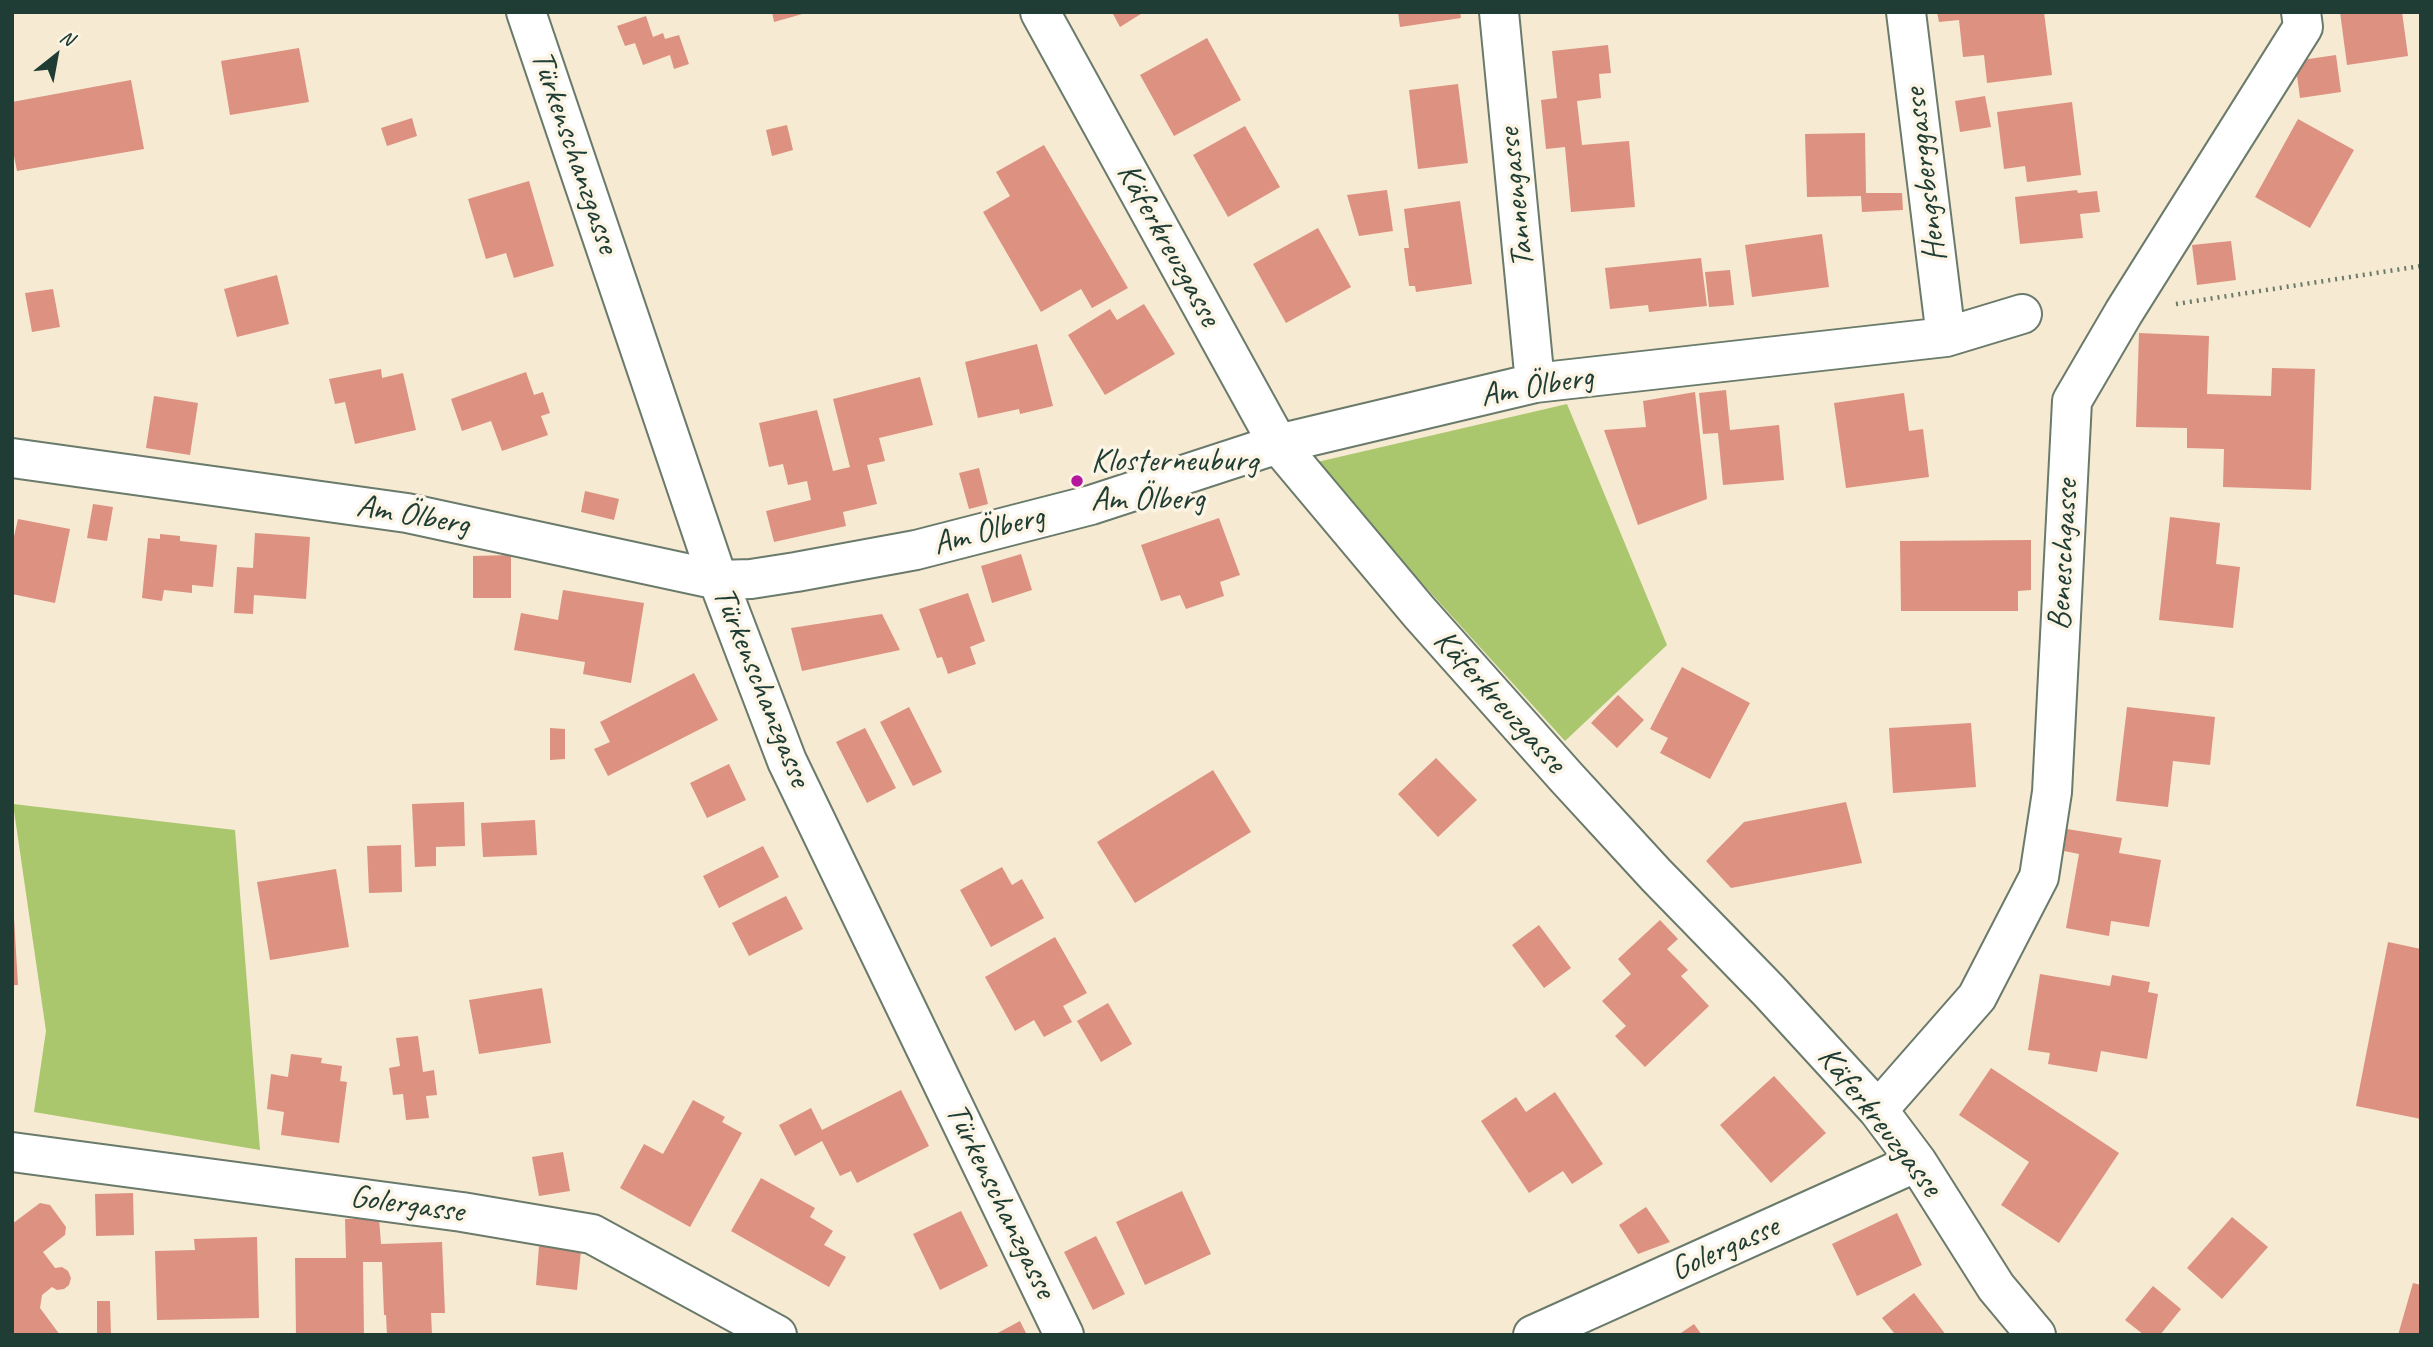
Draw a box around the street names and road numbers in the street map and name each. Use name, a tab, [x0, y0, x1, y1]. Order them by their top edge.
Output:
street label: Türkenschanzgasse	[521, 46, 627, 258]
street label: Hengsberggasse	[1896, 86, 1956, 264]
street label: Tannengasse	[1490, 126, 1544, 270]
street label: Käferkreuzgasse	[1107, 157, 1229, 333]
street label: Am Ölberg	[1478, 358, 1596, 416]
street label: Beneschgasse	[2040, 479, 2088, 631]
street label: Am Ölberg	[354, 487, 472, 545]
street label: Am Ölberg	[929, 497, 1049, 565]
street label: Türkenschanzgasse	[703, 581, 819, 793]
street label: Käferkreuzgasse	[1424, 622, 1574, 782]
street label: Käferkreuzgasse	[1808, 1039, 1950, 1205]
street label: Türkenschanzgasse	[936, 1097, 1064, 1305]
street label: Golergasse	[348, 1177, 466, 1233]
street label: Golergasse	[1665, 1208, 1785, 1290]

